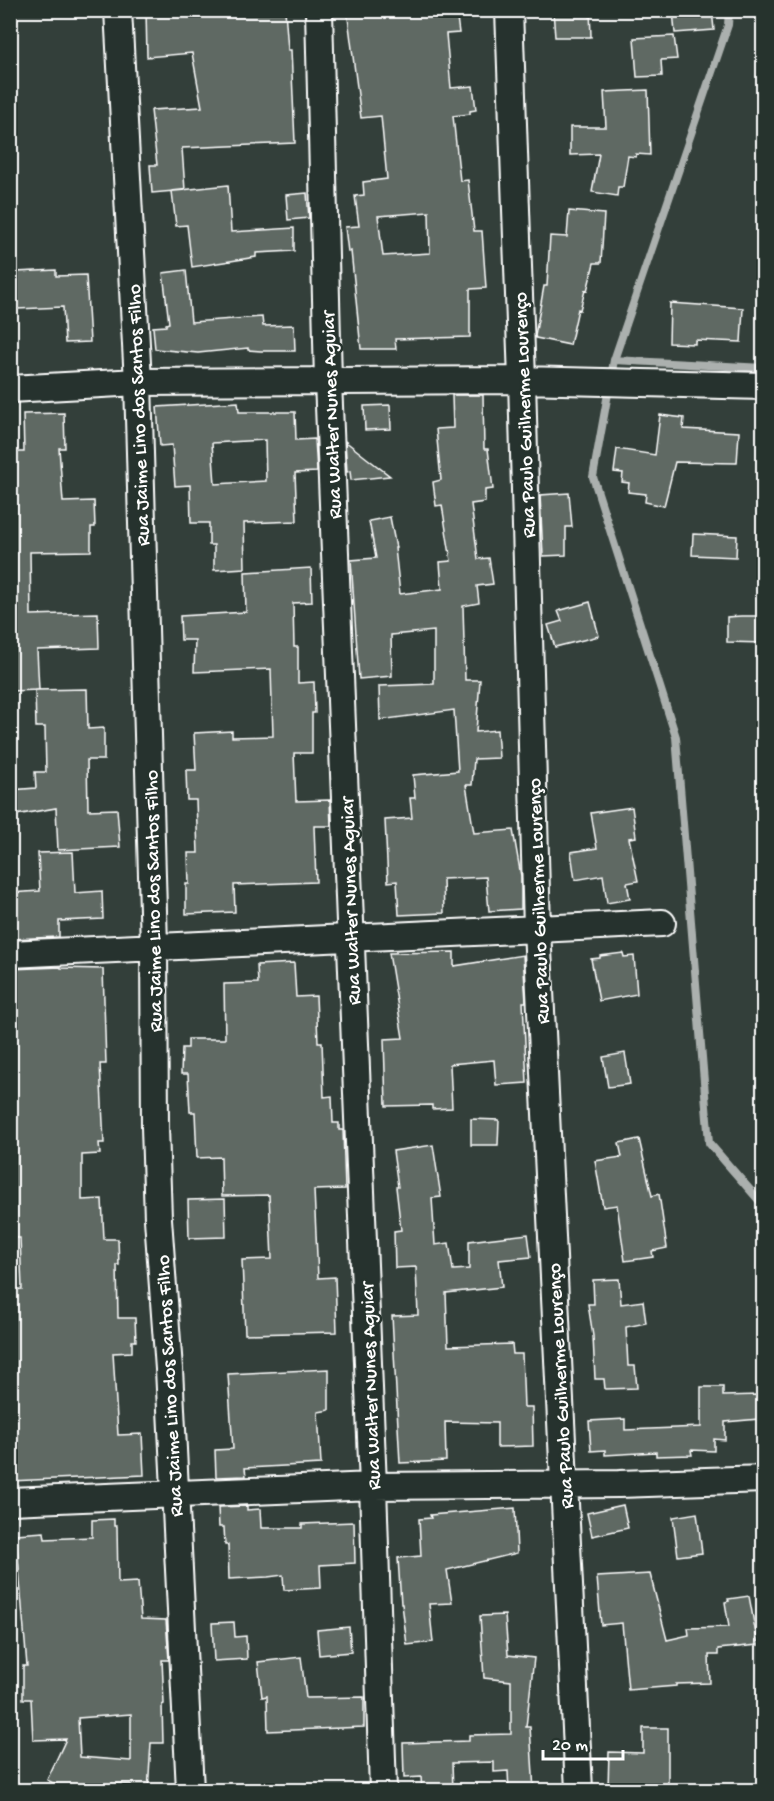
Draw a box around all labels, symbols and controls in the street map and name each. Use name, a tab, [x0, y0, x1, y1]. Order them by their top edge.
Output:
street label: Rua Jaime Lino dos Santos Filho	[124, 284, 157, 546]
street label: Rua Paulo Guilherme Lourenço	[511, 292, 542, 538]
street label: Rua Walter Nunes Aguiar	[318, 309, 349, 519]
street label: Rua Jaime Lino dos Santos Filho	[142, 770, 169, 1032]
street label: Rua Paulo Guilherme Lourenço	[525, 778, 556, 1024]
street label: Rua Walter Nunes Aguiar	[337, 795, 368, 1005]
street label: Rua Jaime Lino dos Santos Filho	[153, 1254, 190, 1517]
street label: Rua Paulo Guilherme Lourenço	[545, 1262, 580, 1509]
street label: Rua Walter Nunes Aguiar	[357, 1280, 388, 1490]
scale bar	[543, 1723, 622, 1761]
text: 20 m	[552, 1736, 588, 1757]

